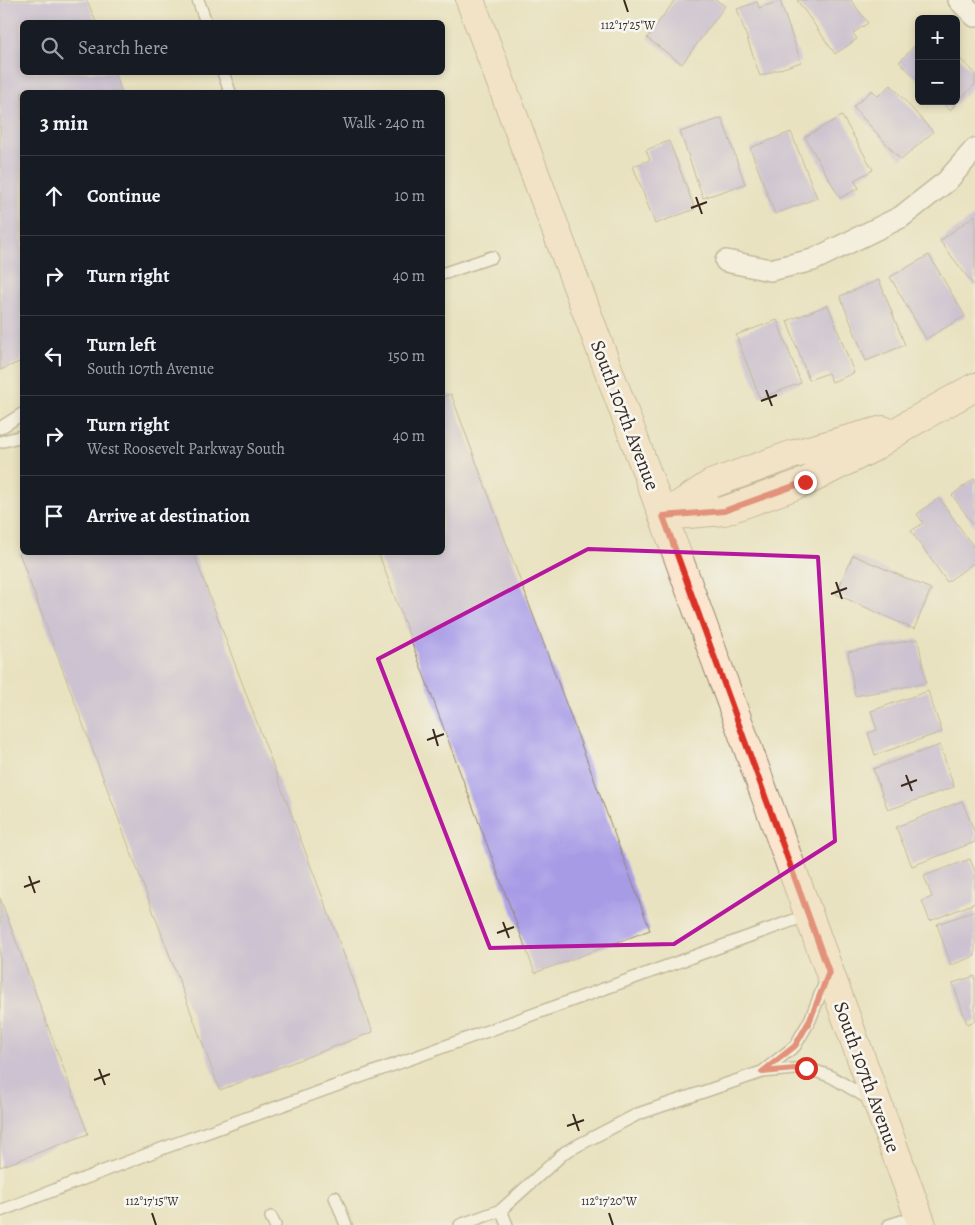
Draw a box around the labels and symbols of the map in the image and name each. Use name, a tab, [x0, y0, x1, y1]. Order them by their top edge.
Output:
text: 112°17'25"W	[601, 17, 656, 33]
street label: South 107th Avenue	[584, 336, 666, 494]
route end	[794, 471, 817, 494]
street label: South 107th Avenue	[827, 998, 907, 1156]
route start	[795, 1057, 818, 1080]
text: 112°17'15"W	[126, 1193, 179, 1209]
text: 112°17'20"W	[581, 1193, 638, 1209]

